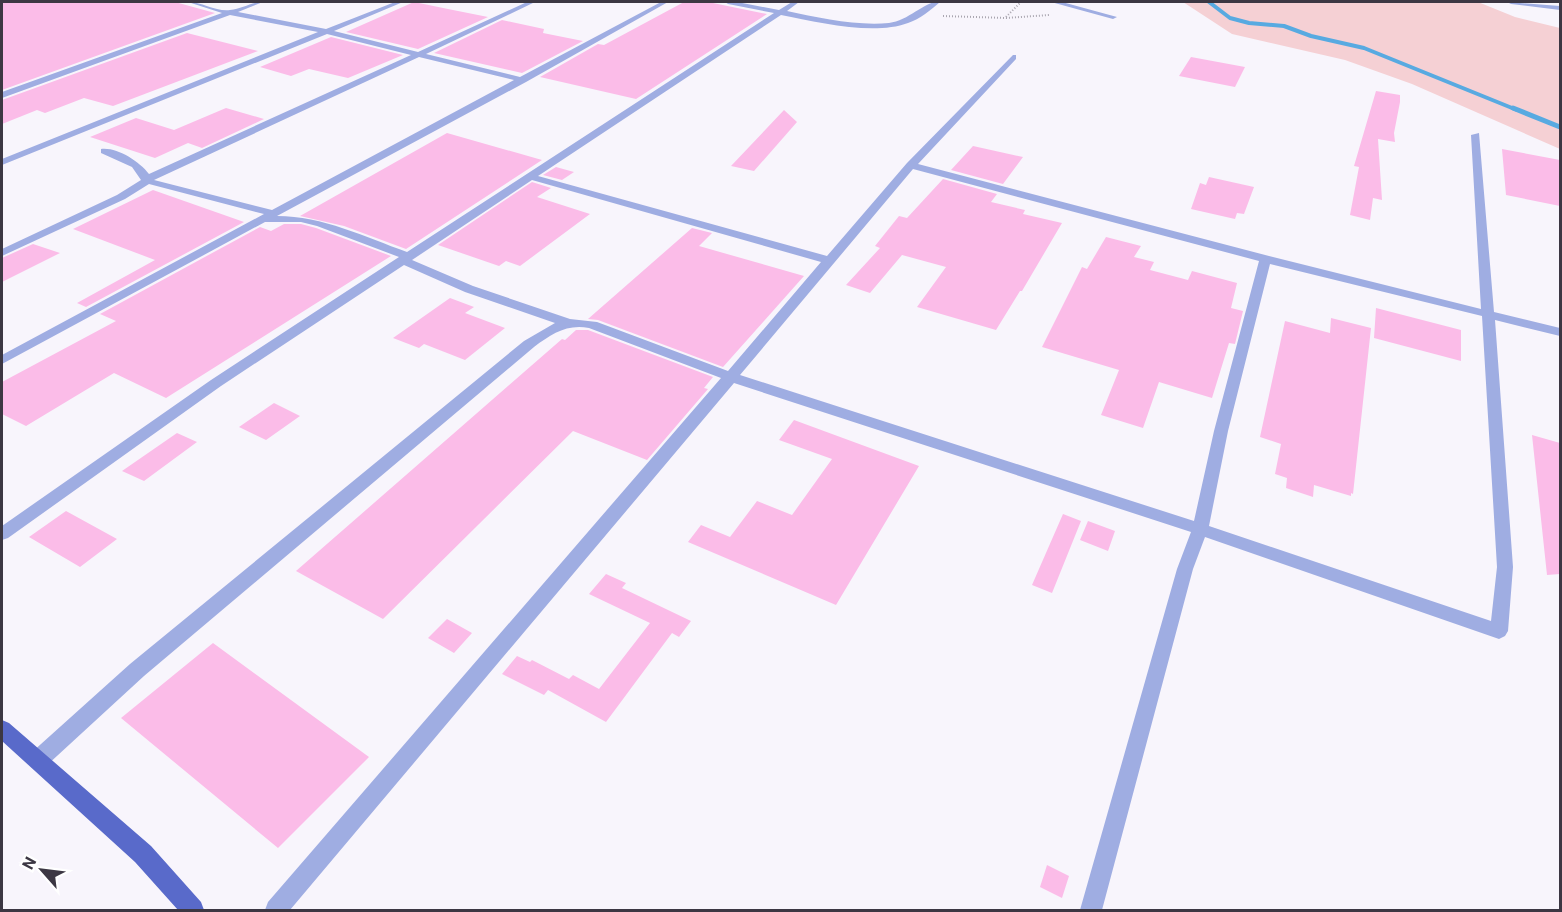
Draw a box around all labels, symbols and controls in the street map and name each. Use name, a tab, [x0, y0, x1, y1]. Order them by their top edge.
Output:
north arrow	[12, 840, 72, 900]
text: N	[18, 854, 40, 873]

